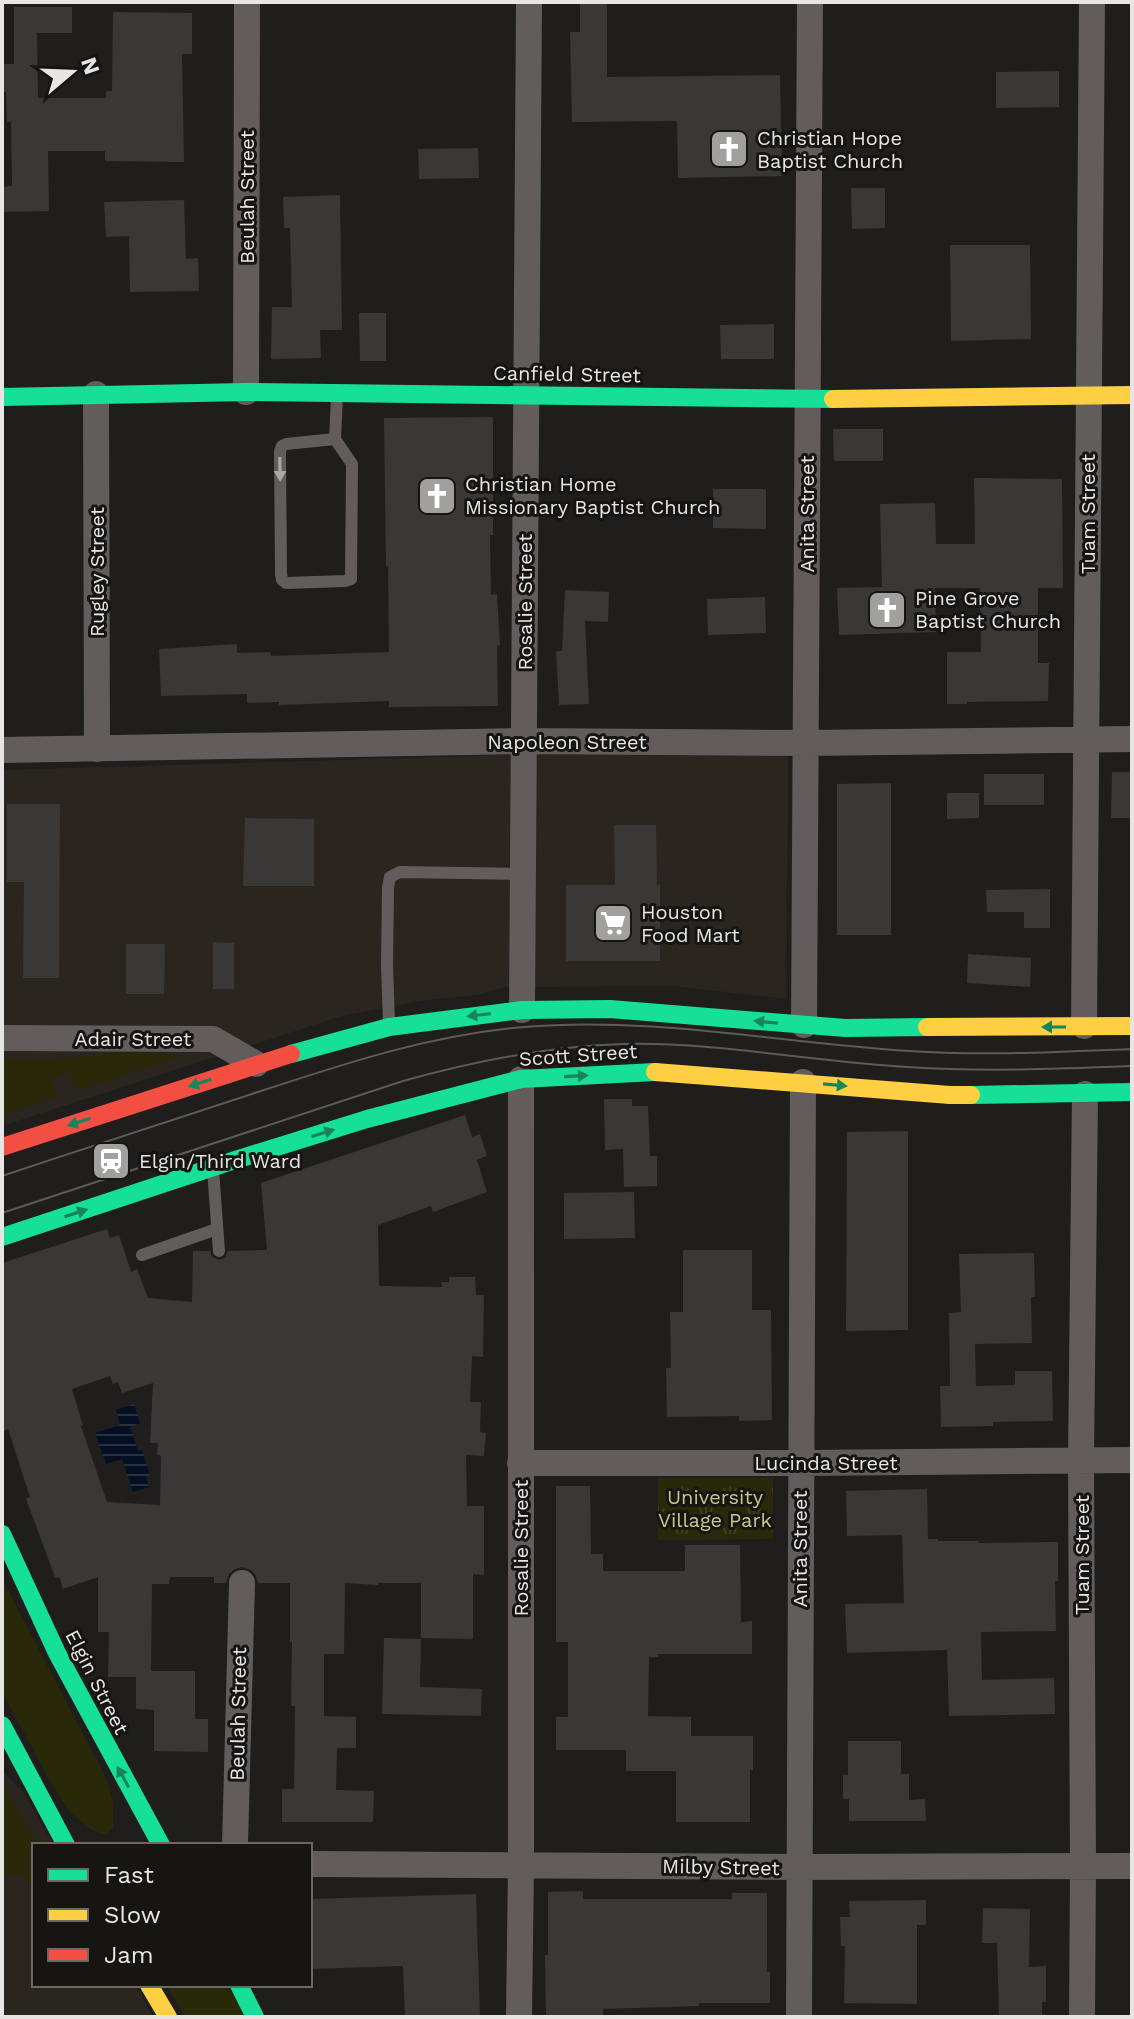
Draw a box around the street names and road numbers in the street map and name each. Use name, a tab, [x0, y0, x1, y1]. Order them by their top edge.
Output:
street label: Beulah Street	[235, 129, 259, 264]
street label: Canfield Street	[493, 361, 642, 387]
street label: Tuam Street	[1076, 453, 1100, 574]
street label: Anita Street	[795, 455, 819, 573]
street label: Rugley Street	[85, 506, 109, 637]
street label: Rosalie Street	[513, 533, 537, 670]
street label: Napoleon Street	[487, 730, 647, 754]
street label: Adair Street	[75, 1027, 192, 1051]
street label: Scott Street	[518, 1039, 638, 1071]
street label: Lucinda Street	[754, 1451, 898, 1475]
street label: Rosalie Street	[509, 1479, 533, 1616]
street label: Anita Street	[788, 1490, 812, 1608]
street label: Tuam Street	[1070, 1494, 1094, 1615]
street label: Elgin Street	[60, 1626, 134, 1739]
street label: Beulah Street	[225, 1646, 251, 1781]
street label: Milby Street	[662, 1854, 781, 1880]

